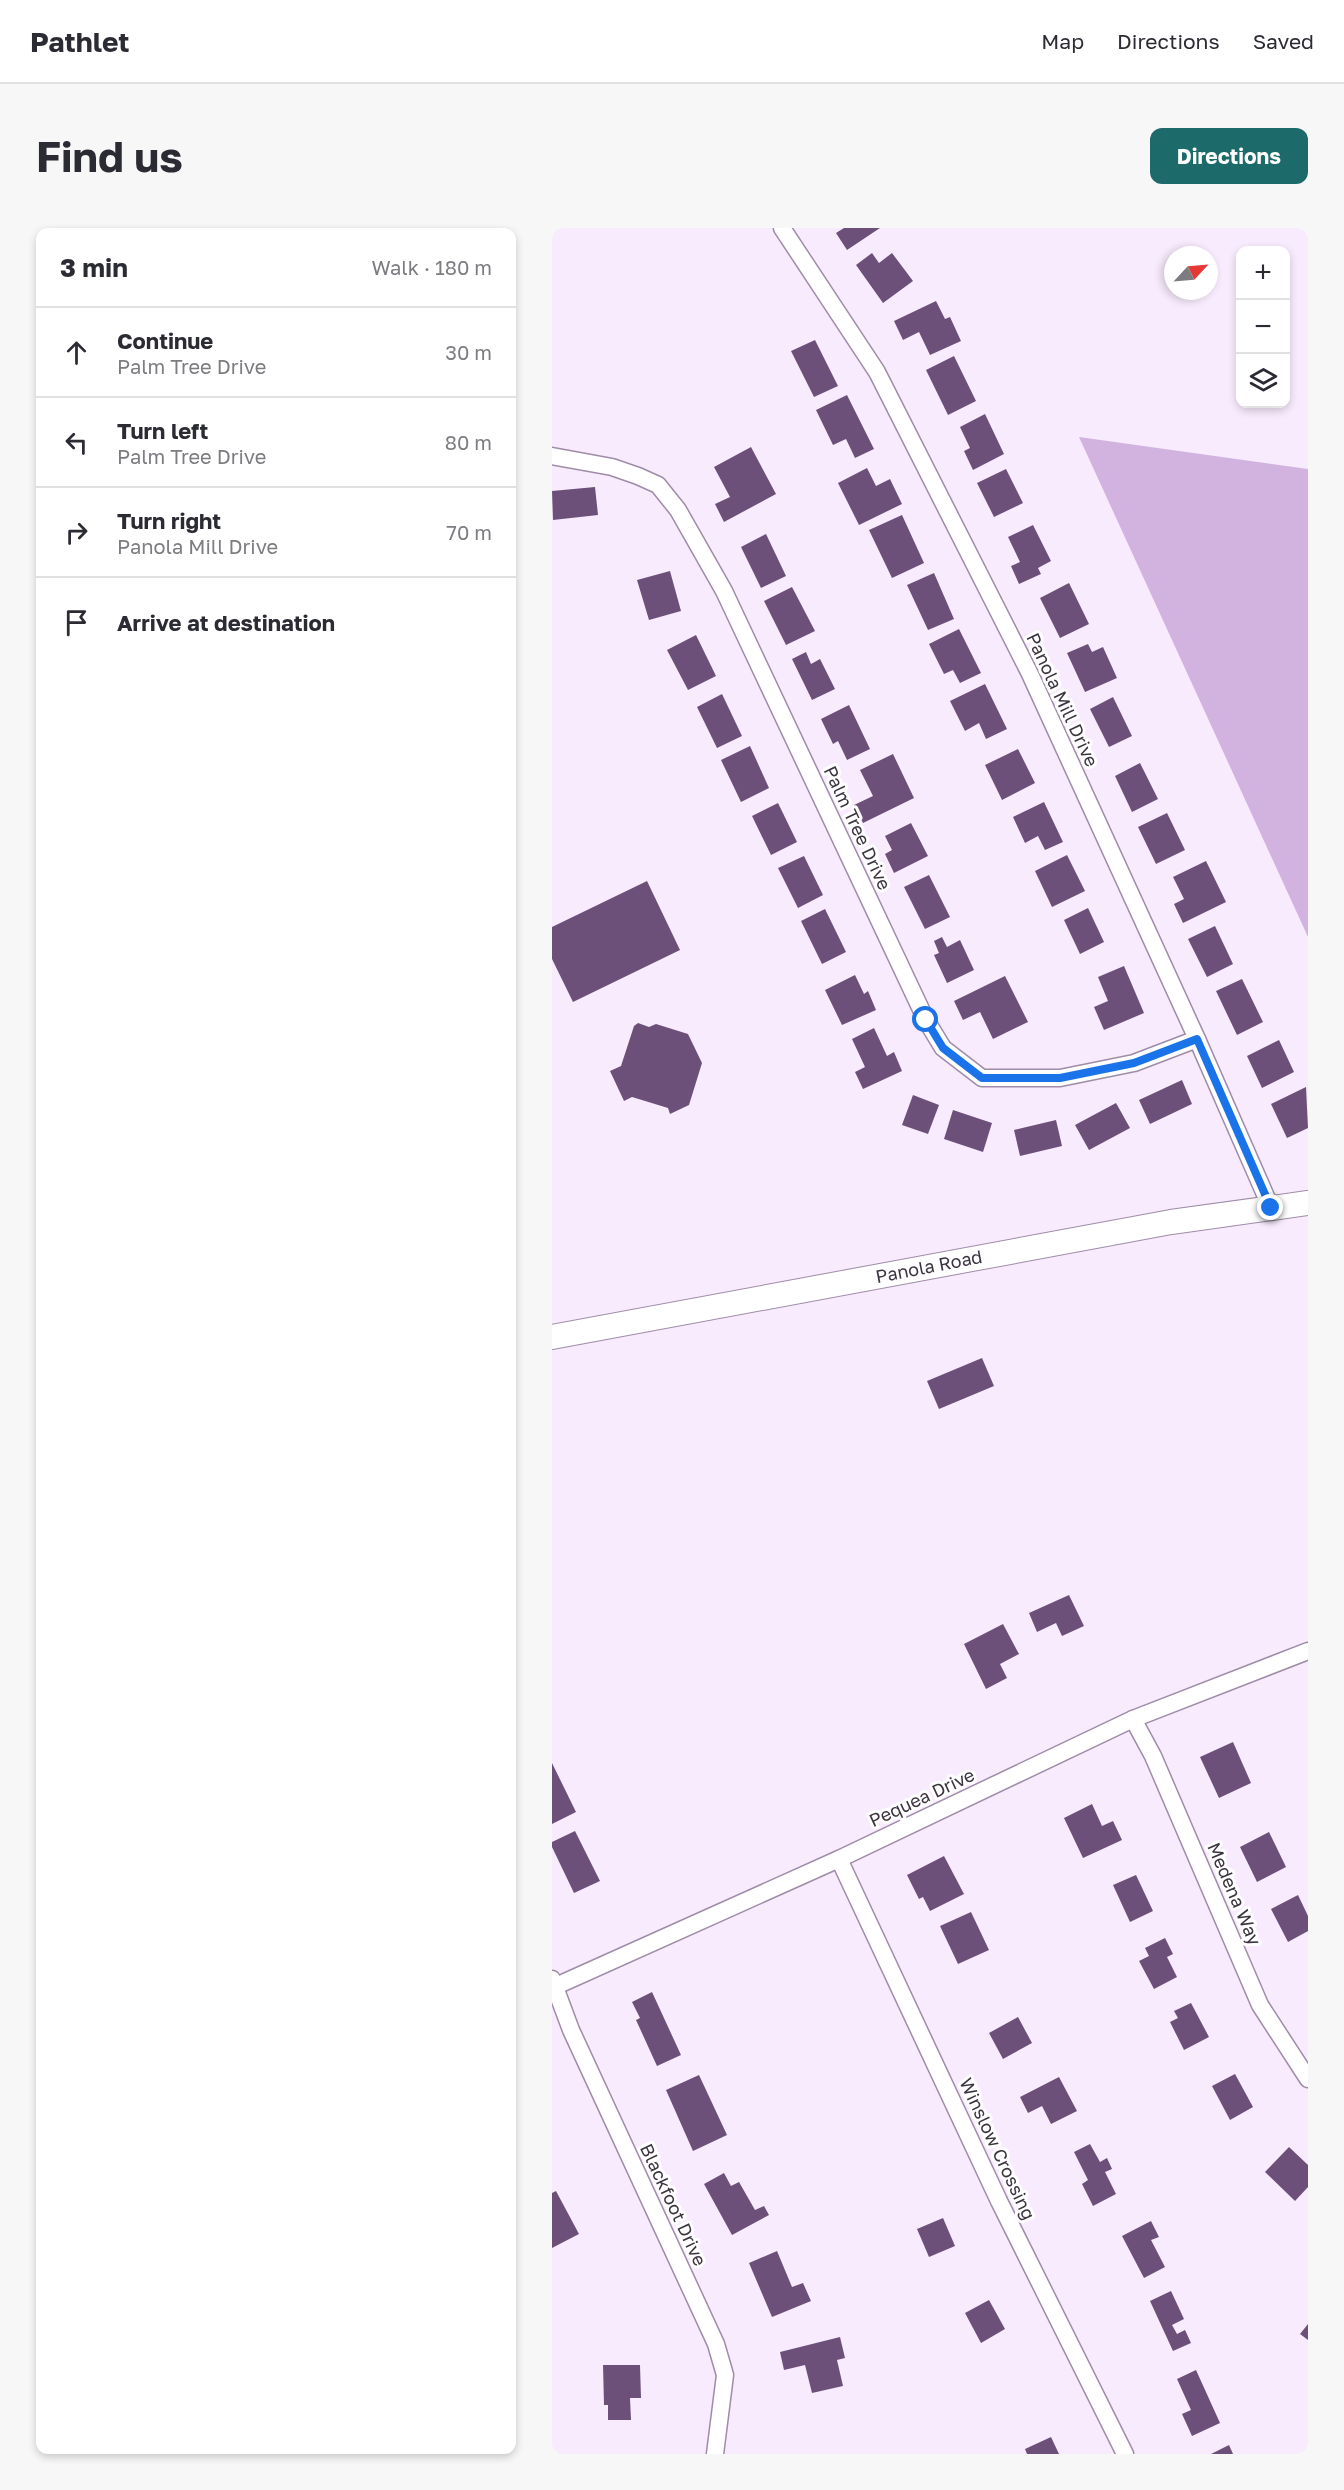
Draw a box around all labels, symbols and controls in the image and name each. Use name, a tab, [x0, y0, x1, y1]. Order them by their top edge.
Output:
text: Pathlet	[30, 25, 130, 58]
text: Map	[1041, 28, 1084, 54]
text: Directions	[1117, 28, 1220, 54]
text: Saved	[1253, 28, 1314, 54]
button: Directions	[1150, 128, 1308, 184]
text: Find us	[36, 131, 183, 181]
north arrow	[1164, 246, 1218, 300]
map controls	[1236, 246, 1290, 408]
button: +	[1236, 246, 1290, 300]
text: 3 min	[60, 252, 128, 283]
text: Walk · 180 m	[372, 255, 492, 279]
button: −	[1236, 300, 1290, 354]
text: Continue	[117, 327, 213, 354]
icon: ahead	[60, 336, 93, 369]
text: 30 m	[445, 340, 492, 364]
text: Palm Tree Drive	[117, 354, 266, 378]
button: layers	[1236, 354, 1290, 408]
text: Turn left	[117, 417, 208, 444]
icon: left	[60, 426, 93, 459]
text: 80 m	[445, 430, 492, 454]
text: Palm Tree Drive	[117, 444, 266, 468]
text: Turn right	[117, 507, 221, 534]
icon: right	[60, 516, 93, 549]
text: 70 m	[446, 520, 492, 544]
text: Panola Mill Drive	[117, 534, 278, 558]
icon: arrive	[60, 606, 93, 639]
text: Arrive at destination	[117, 609, 335, 636]
street label: Panola Mill Drive	[1022, 629, 1104, 770]
street label: Palm Tree Drive	[820, 762, 896, 893]
route start	[912, 1006, 938, 1032]
route end	[1257, 1194, 1283, 1220]
street label: Panola Road	[874, 1245, 984, 1287]
street label: Pequea Drive	[865, 1763, 978, 1831]
street label: Medena Way	[1203, 1839, 1266, 1948]
street label: Winslow Crossing	[955, 2074, 1040, 2223]
street label: Blackfoot Drive	[636, 2140, 712, 2269]

